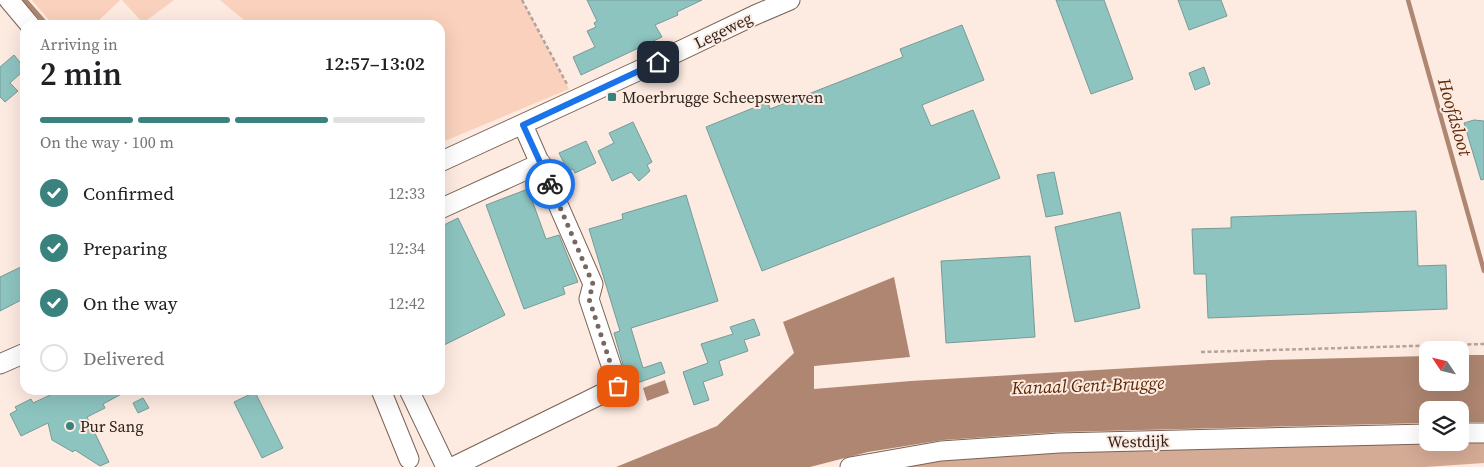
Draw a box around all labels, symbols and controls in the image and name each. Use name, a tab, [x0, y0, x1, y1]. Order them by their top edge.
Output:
street label: Legeweg	[690, 6, 756, 54]
text: Arriving in	[40, 33, 118, 55]
pin	[637, 41, 679, 83]
icon: home	[644, 48, 672, 76]
text: 12:57–13:02	[325, 50, 425, 76]
text: 2 min	[40, 52, 122, 96]
water label: Hoofdsloot	[1432, 74, 1478, 160]
place label: Moerbrugge Scheepswerven	[622, 86, 824, 108]
marker: Moerbrugge Scheepswerven	[606, 91, 618, 103]
text: On the way · 100 m	[40, 131, 174, 153]
courier	[525, 159, 575, 209]
icon: bike	[536, 170, 564, 198]
icon: check	[40, 179, 68, 207]
text: Confirmed	[83, 180, 174, 206]
text: 12:33	[388, 182, 425, 204]
icon: check	[40, 234, 68, 262]
text: Preparing	[83, 235, 167, 261]
text: 12:34	[388, 237, 425, 259]
icon: check	[40, 289, 68, 317]
text: On the way	[83, 290, 178, 316]
text: 12:42	[388, 292, 425, 314]
north arrow	[1419, 341, 1469, 391]
map controls	[1419, 341, 1469, 451]
text: Delivered	[83, 345, 164, 371]
pin	[597, 365, 639, 407]
water label: Kanaal Gent-Brugge	[1010, 370, 1165, 400]
icon: bag	[604, 372, 632, 400]
button: layers	[1419, 401, 1469, 451]
place label: Pur Sang	[80, 415, 144, 437]
marker: Pur Sang	[64, 420, 76, 432]
street label: Westdijk	[1107, 429, 1169, 453]

